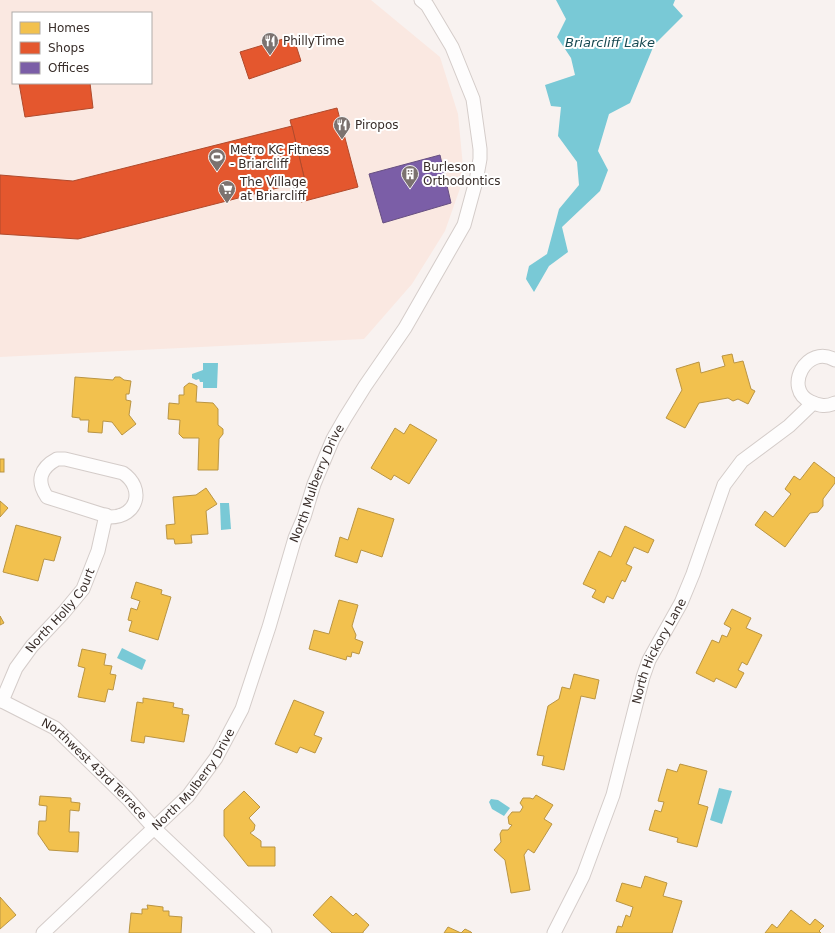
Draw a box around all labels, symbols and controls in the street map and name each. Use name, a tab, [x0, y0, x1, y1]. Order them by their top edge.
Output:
legend	[12, 12, 152, 84]
text: Homes	[48, 21, 90, 35]
restaurant icon: PhillyTime	[260, 31, 280, 56]
place label: PhillyTime	[283, 34, 344, 48]
water label: Briarcliff Lake	[565, 35, 655, 50]
text: Shops	[48, 41, 84, 55]
text: Offices	[48, 61, 89, 75]
restaurant icon: Piropos	[332, 115, 352, 140]
place label: Piropos	[355, 118, 399, 132]
place label: Metro KC Fitness - Briarcliff	[230, 143, 329, 171]
sports icon: Metro KC Fitness - Briarcliff	[207, 147, 227, 172]
place label: Burleson Orthodontics	[423, 160, 500, 188]
building icon: Burleson Orthodontics	[400, 164, 420, 189]
place label: The Village at Briarcliff	[239, 175, 307, 203]
supermarket icon: The Village at Briarcliff	[217, 179, 237, 204]
street label: North Mulberry Drive	[287, 422, 347, 545]
street label: North Holly Court	[23, 566, 98, 655]
street label: North Hickory Lane	[629, 597, 689, 706]
street label: Northwest 43rd Terrace	[39, 715, 150, 822]
street label: North Mulberry Drive	[149, 726, 237, 833]

